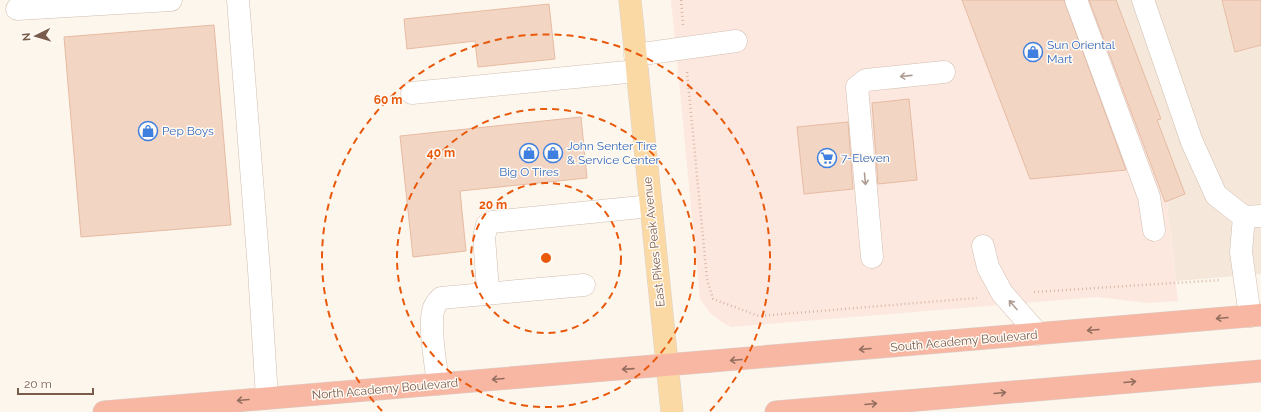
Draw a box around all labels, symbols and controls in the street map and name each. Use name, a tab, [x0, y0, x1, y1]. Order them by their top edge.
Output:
north arrow	[16, 16, 56, 56]
text: N	[20, 32, 33, 42]
place label: Sun Oriental Mart	[1047, 38, 1116, 66]
shop icon: Sun Oriental Mart	[1022, 41, 1044, 63]
one-way arrow	[899, 73, 912, 80]
text: 60 m	[374, 93, 402, 107]
shop icon: Pep Boys	[137, 120, 159, 142]
place label: Pep Boys	[162, 124, 214, 138]
place label: John Senter Tire & Service Center	[567, 139, 660, 167]
shop icon: Big O Tires	[518, 142, 540, 164]
shop icon: John Senter Tire & Service Center	[542, 142, 564, 164]
text: 40 m	[427, 146, 455, 160]
supermarket icon: 7-Eleven	[816, 147, 838, 169]
place label: 7-Eleven	[841, 151, 890, 165]
place label: Big O Tires	[499, 165, 559, 179]
one-way arrow	[861, 172, 869, 185]
street label: East Pikes Peak Avenue	[640, 176, 668, 308]
text: 20 m	[479, 198, 507, 212]
centre of rings	[539, 251, 553, 265]
one-way arrow	[1008, 299, 1017, 310]
one-way arrow	[1216, 315, 1229, 322]
one-way arrow	[1087, 326, 1100, 333]
street label: South Academy Boulevard	[890, 328, 1038, 354]
one-way arrow	[859, 345, 872, 352]
one-way arrow	[730, 356, 743, 363]
one-way arrow	[622, 365, 635, 372]
scale bar	[18, 370, 93, 396]
street label: North Academy Boulevard	[311, 376, 459, 402]
one-way arrow	[492, 376, 505, 383]
text: 20 m	[24, 377, 52, 391]
one-way arrow	[1123, 378, 1136, 386]
one-way arrow	[993, 389, 1006, 397]
one-way arrow	[237, 397, 250, 404]
one-way arrow	[864, 400, 877, 408]

